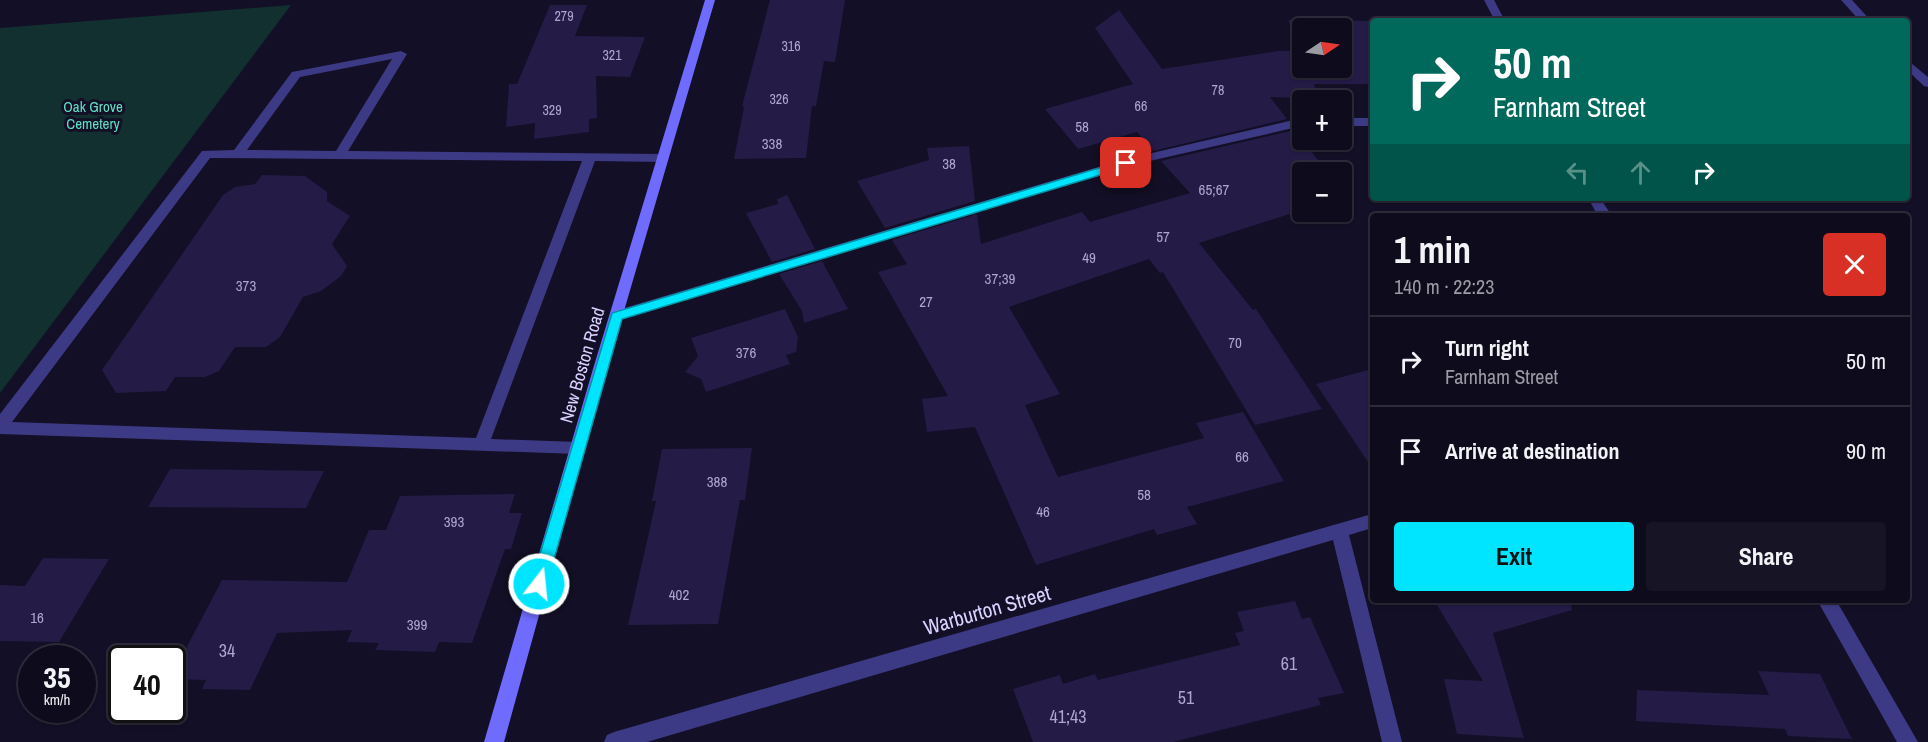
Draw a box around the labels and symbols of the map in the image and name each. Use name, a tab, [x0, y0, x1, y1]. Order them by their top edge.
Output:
house number: 279	[554, 7, 574, 25]
north arrow	[1292, 18, 1352, 78]
house number: 316	[781, 37, 801, 55]
house number: 321	[602, 46, 622, 64]
house number: 78	[1212, 81, 1224, 99]
house number: 326	[769, 90, 789, 108]
park label: Oak Grove Cemetery	[63, 96, 123, 134]
house number: 66	[1135, 97, 1147, 115]
house number: 329	[542, 101, 562, 119]
house number: 58	[1075, 116, 1089, 137]
house number: 338	[762, 133, 782, 154]
pin	[1100, 137, 1151, 188]
house number: 38	[942, 153, 956, 174]
house number: 65;67	[1199, 179, 1230, 200]
house number: 57	[1156, 226, 1170, 247]
house number: 49	[1082, 247, 1096, 268]
house number: 37;39	[985, 268, 1016, 289]
house number: 373	[236, 275, 256, 296]
house number: 27	[919, 291, 933, 312]
street label: New Boston Road	[554, 304, 610, 426]
house number: 70	[1228, 332, 1242, 353]
house number: 376	[736, 342, 756, 363]
house number: 66	[1235, 446, 1249, 467]
house number: 388	[707, 471, 727, 492]
house number: 58	[1137, 484, 1151, 505]
house number: 46	[1036, 501, 1050, 522]
house number: 393	[444, 511, 464, 532]
position arrow	[507, 552, 571, 616]
street label: Warburton Street	[920, 578, 1054, 642]
house number: 402	[669, 584, 689, 605]
house number: 16	[30, 607, 44, 628]
house number: 399	[407, 614, 427, 635]
house number: 34	[219, 638, 235, 663]
speed limit sign: 40	[108, 645, 186, 723]
house number: 61	[1281, 651, 1298, 676]
house number: 51	[1178, 685, 1195, 710]
house number: 41;43	[1050, 704, 1086, 729]

